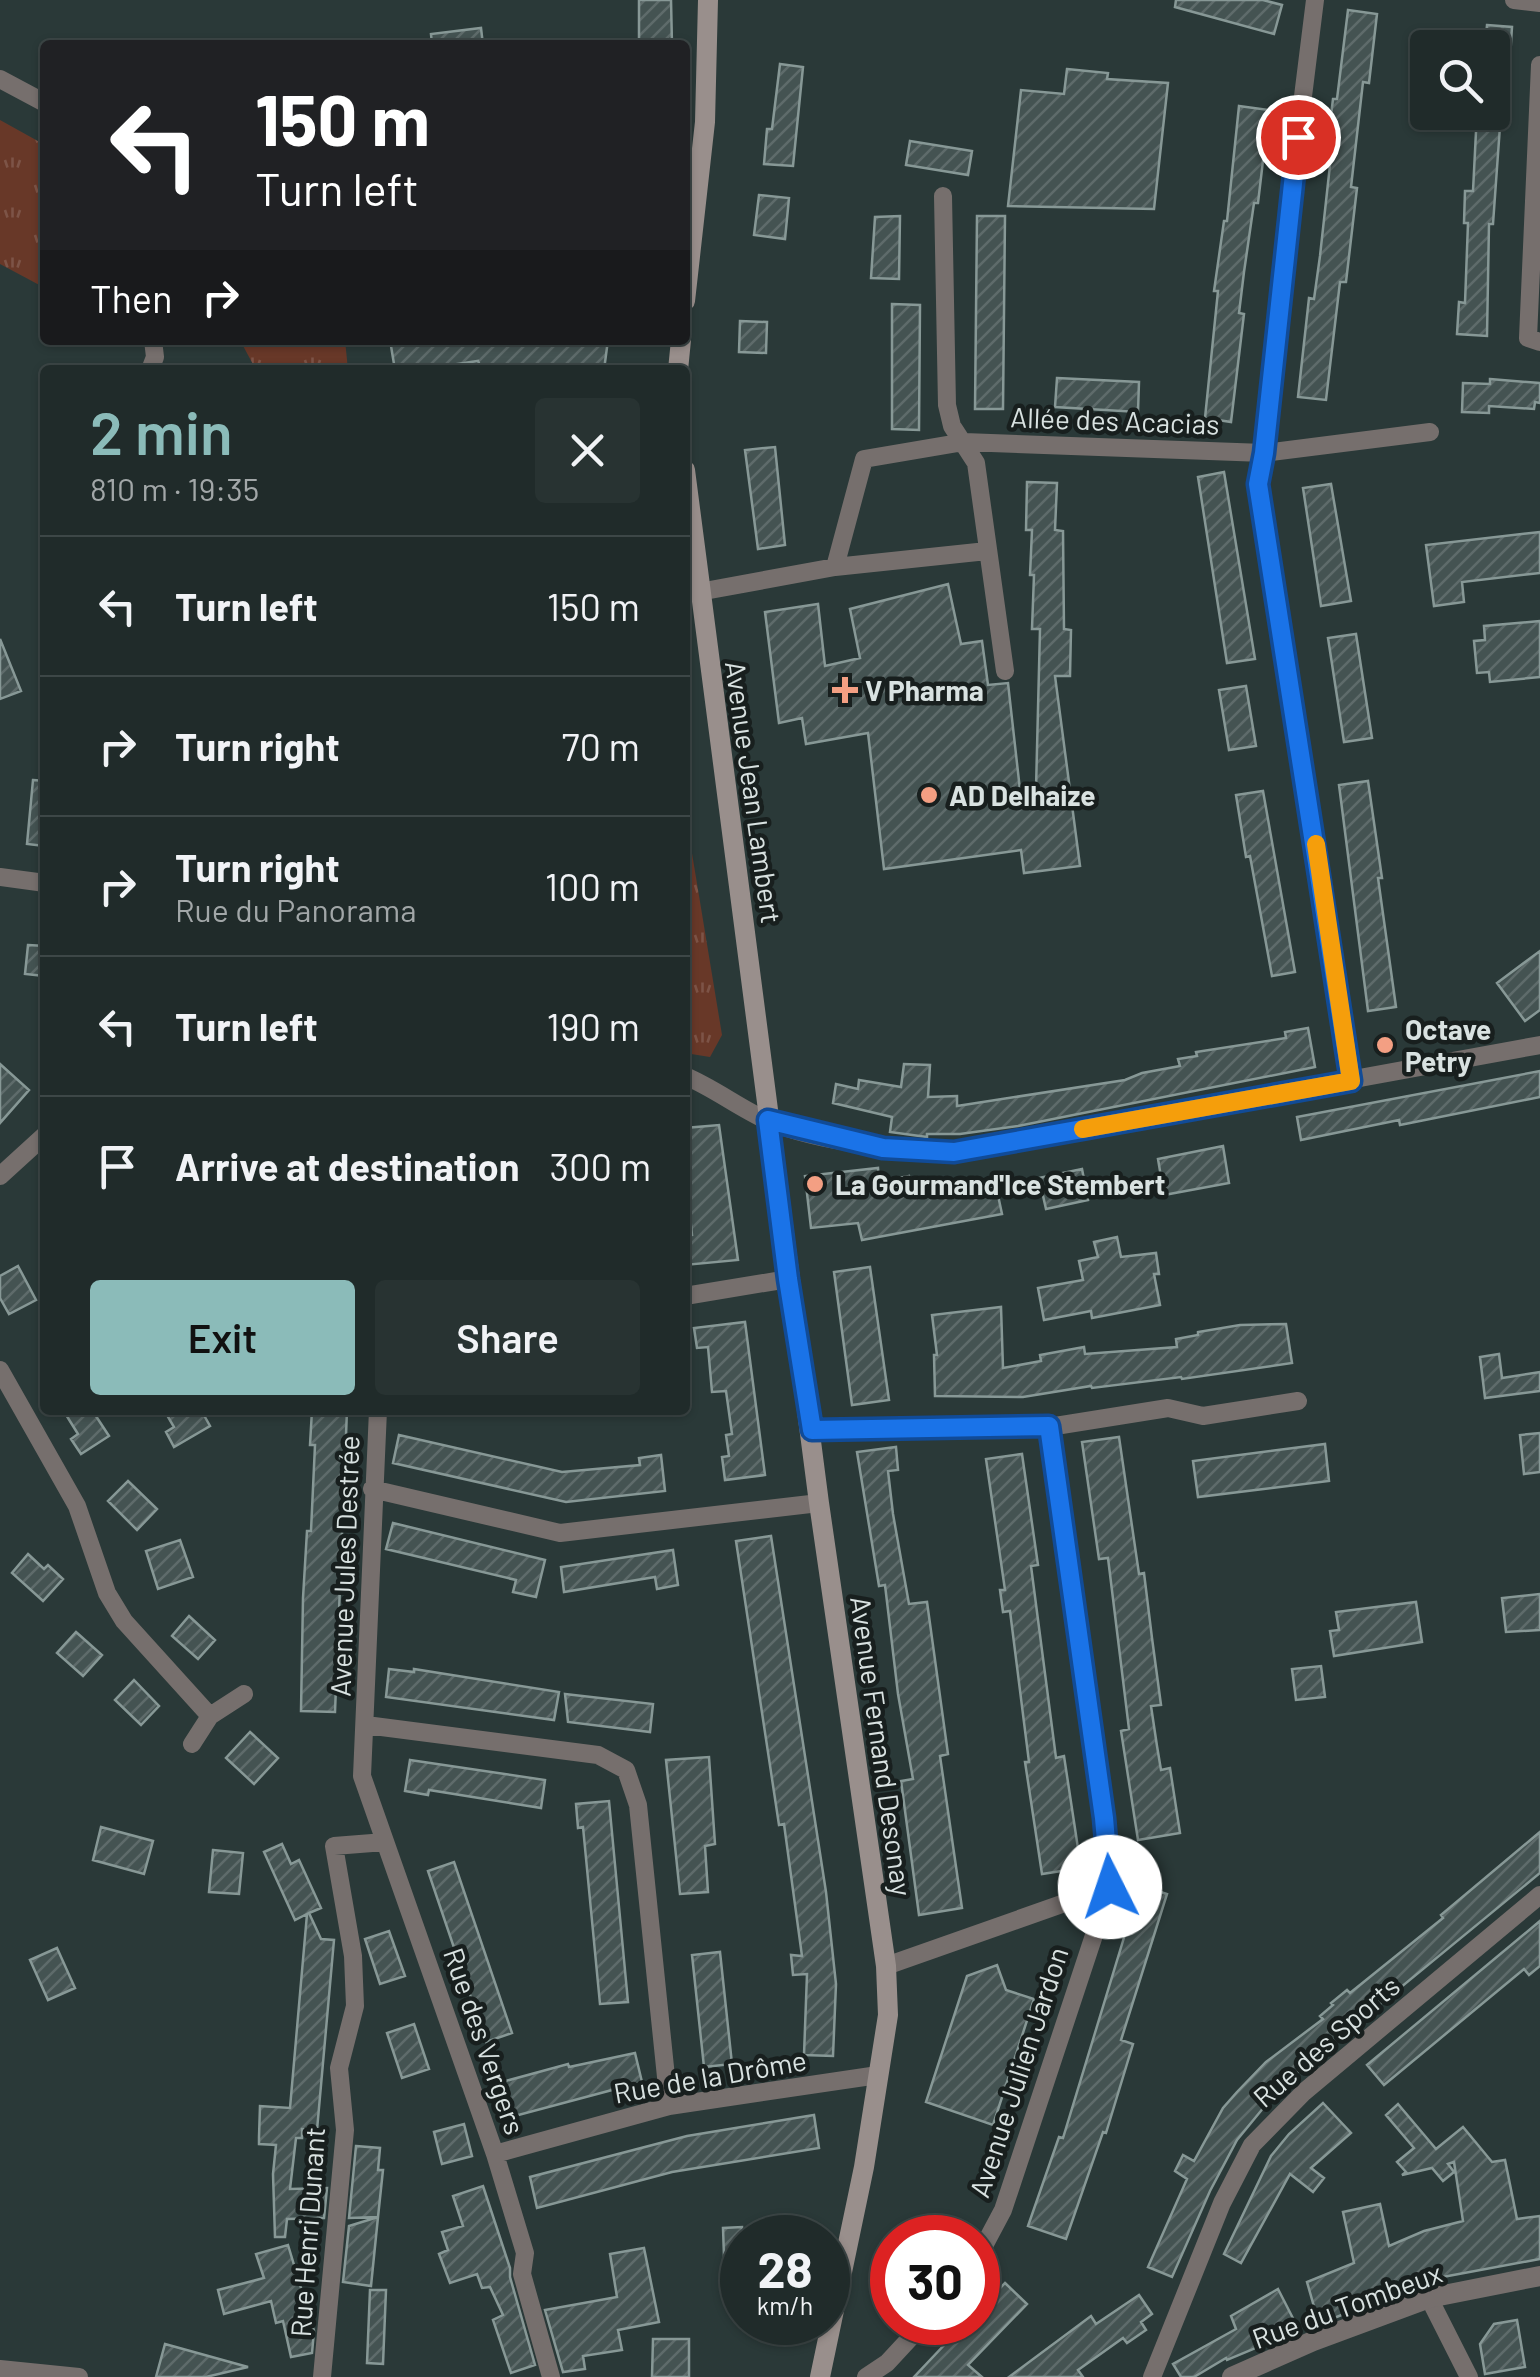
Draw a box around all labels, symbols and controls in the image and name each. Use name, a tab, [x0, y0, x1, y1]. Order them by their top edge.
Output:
map controls	[1410, 30, 1510, 130]
button: search	[1410, 30, 1510, 130]
text: 150 m	[255, 76, 430, 160]
icon: left	[90, 80, 220, 210]
pin	[1256, 95, 1341, 180]
icon: arrive	[1271, 110, 1326, 165]
text: Turn left	[255, 161, 419, 215]
icon: right	[193, 270, 248, 325]
text: Then	[90, 275, 173, 321]
text: 2 min	[90, 395, 233, 467]
button: close	[535, 398, 640, 503]
street label: Allée des Acacias	[1010, 399, 1220, 441]
text: 810 m · 19:35	[90, 469, 259, 507]
icon: left	[90, 579, 145, 634]
text: Turn left	[175, 583, 318, 629]
text: 150 m	[547, 583, 640, 629]
street label: Avenue Jean Lambert	[719, 659, 789, 925]
place label: V Pharma	[865, 673, 984, 707]
marker: V Pharma	[834, 679, 856, 701]
icon: right	[90, 719, 145, 774]
text: Turn right	[175, 723, 340, 769]
text: 70 m	[562, 723, 640, 769]
place label: AD Delhaize	[949, 778, 1096, 812]
marker: AD Delhaize	[918, 784, 940, 806]
text: Turn right	[175, 844, 340, 890]
icon: right	[90, 859, 145, 914]
text: 100 m	[545, 863, 640, 909]
text: Rue du Panorama	[175, 890, 417, 928]
icon: left	[90, 999, 145, 1054]
text: Turn left	[175, 1003, 318, 1049]
text: 190 m	[546, 1003, 640, 1049]
place label: Octave Petry	[1405, 1012, 1491, 1078]
marker: Octave Petry	[1374, 1034, 1396, 1056]
icon: arrive	[90, 1139, 145, 1194]
text: Arrive at destination	[175, 1143, 520, 1189]
text: 300 m	[550, 1143, 651, 1189]
place label: La Gourmand'Ice Stembert	[835, 1167, 1166, 1201]
marker: La Gourmand'Ice Stembert	[804, 1173, 826, 1195]
button: Exit	[90, 1280, 355, 1395]
button: Share	[375, 1280, 640, 1395]
street label: Avenue Jules Destrée	[322, 1435, 366, 1697]
street label: Avenue Fernand Desonay	[844, 1594, 920, 1898]
position arrow	[1058, 1835, 1162, 1939]
street label: Rue des Vergers	[437, 1943, 533, 2139]
street label: Avenue Julien Jardon	[961, 1943, 1075, 2201]
street label: Rue des Sports	[1246, 1968, 1406, 2114]
street label: Rue de la Drôme	[611, 2042, 809, 2110]
street label: Rue Henri Dunant	[283, 2126, 331, 2338]
speed limit sign: 30	[870, 2215, 1000, 2345]
text: 28	[757, 2238, 813, 2298]
street label: Rue du Tombeux	[1248, 2255, 1446, 2355]
text: km/h	[757, 2290, 813, 2320]

